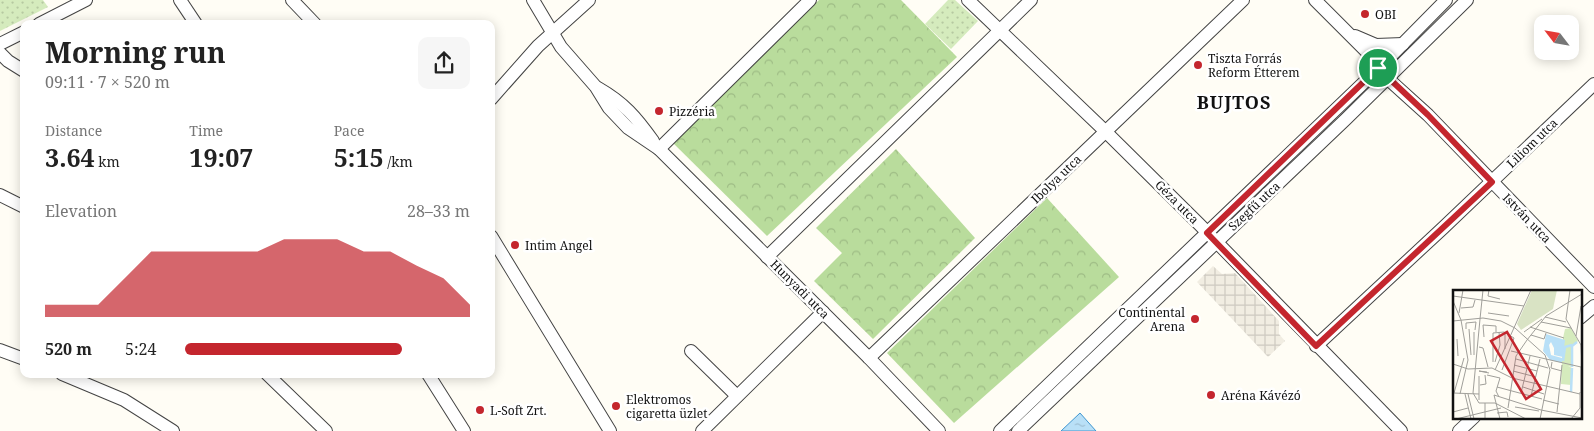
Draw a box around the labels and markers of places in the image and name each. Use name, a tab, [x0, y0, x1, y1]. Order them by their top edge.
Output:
place label: OBI	[1375, 6, 1396, 23]
marker: OBI	[1359, 8, 1371, 20]
pin	[1357, 47, 1399, 89]
place label: Tiszta Forrás Reform Étterem	[1208, 50, 1300, 81]
marker: Tiszta Forrás Reform Étterem	[1192, 59, 1204, 71]
place label: Pizzéria	[669, 103, 715, 120]
marker: Pizzéria	[653, 105, 665, 117]
place label: Intim Angel	[525, 237, 593, 254]
marker: Intim Angel	[509, 239, 521, 251]
place label: Continental Arena	[1118, 304, 1185, 335]
marker: Continental Arena	[1189, 313, 1201, 325]
place label: Aréna Kávézó	[1221, 387, 1301, 404]
marker: Aréna Kávézó	[1205, 389, 1217, 401]
place label: Elektromos cigaretta üzlet	[626, 391, 707, 422]
marker: Elektromos cigaretta üzlet	[610, 400, 622, 412]
place label: L-Soft Zrt.	[490, 402, 546, 419]
marker: L-Soft Zrt.	[474, 404, 486, 416]

